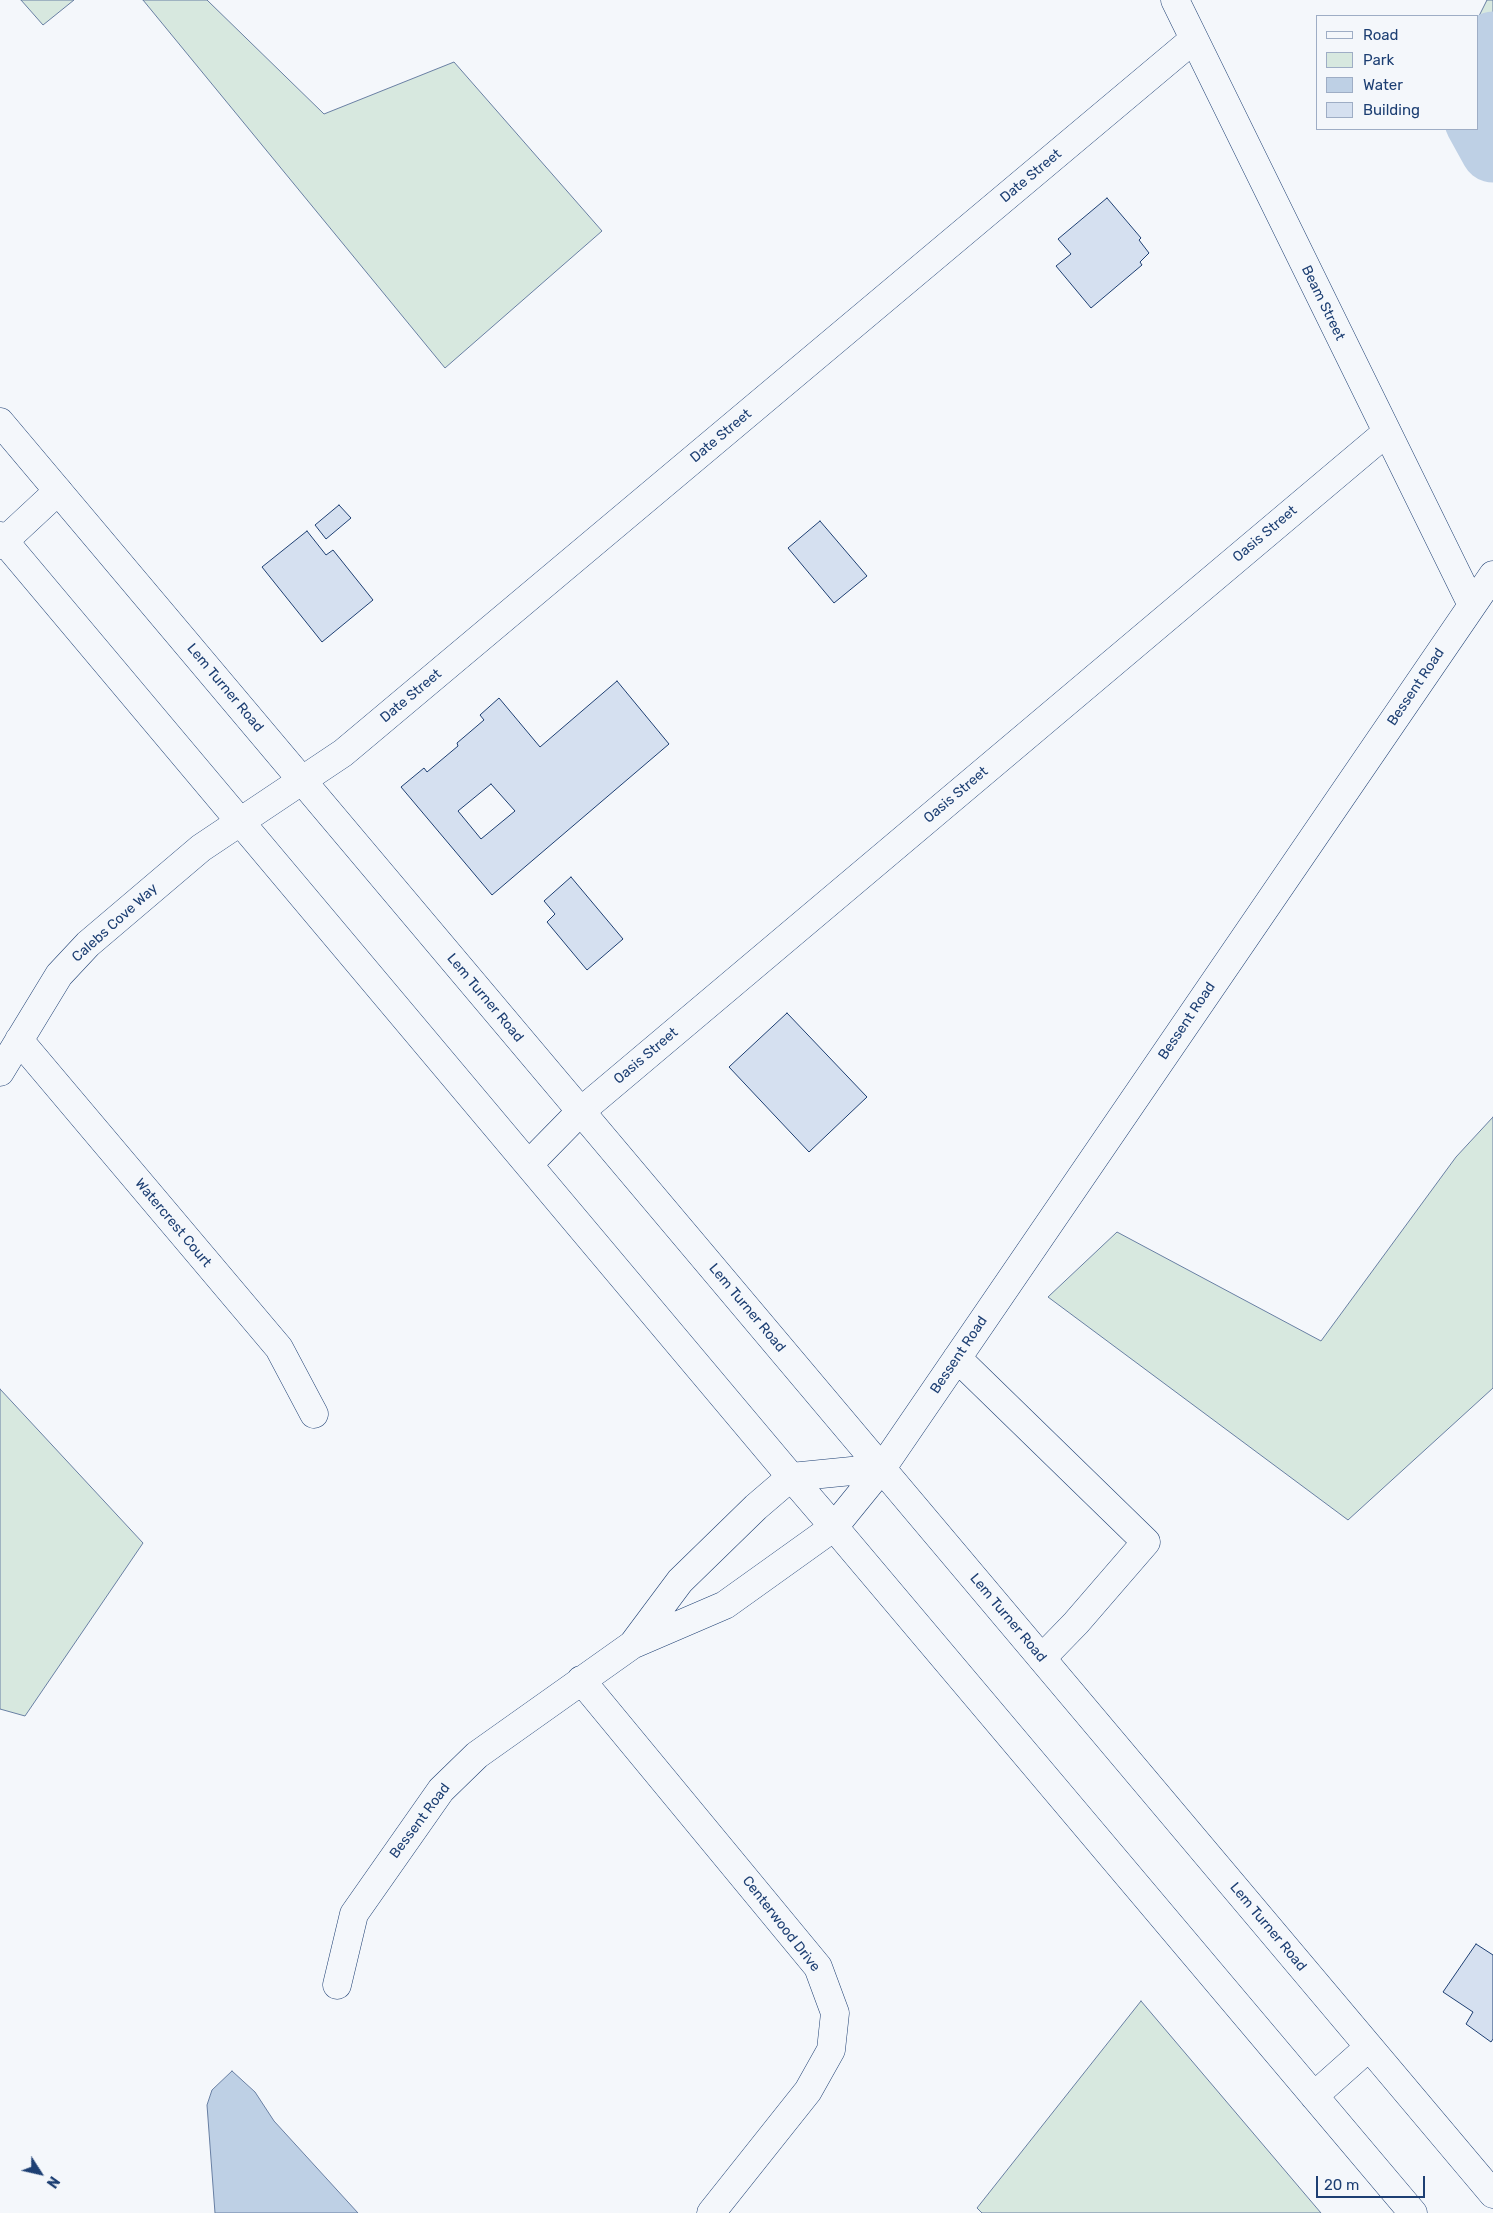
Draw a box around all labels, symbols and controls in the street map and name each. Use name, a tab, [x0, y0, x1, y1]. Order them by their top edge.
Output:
legend	[1316, 15, 1478, 130]
text: Road	[1363, 26, 1399, 44]
text: Park	[1363, 51, 1394, 69]
text: Water	[1363, 76, 1403, 94]
text: Building	[1363, 101, 1420, 119]
street label: Date Street	[997, 146, 1065, 206]
street label: Beam Street	[1298, 263, 1348, 343]
street label: Date Street	[687, 406, 755, 466]
street label: Oasis Street	[1229, 502, 1301, 566]
street label: Lem Turner Road	[183, 640, 267, 736]
street label: Bessent Road	[1384, 645, 1448, 729]
street label: Date Street	[377, 666, 445, 726]
street label: Oasis Street	[920, 763, 992, 827]
street label: Calebs Cove Way	[69, 880, 161, 966]
street label: Lem Turner Road	[443, 950, 527, 1046]
street label: Bessent Road	[1155, 979, 1219, 1063]
street label: Oasis Street	[610, 1024, 682, 1088]
street label: Watercrest Court	[131, 1175, 215, 1271]
street label: Lem Turner Road	[705, 1260, 789, 1356]
street label: Bessent Road	[927, 1313, 991, 1397]
street label: Lem Turner Road	[966, 1570, 1050, 1666]
street label: Bessent Road	[386, 1780, 454, 1862]
street label: Centerwood Drive	[738, 1873, 824, 1975]
street label: Lem Turner Road	[1226, 1879, 1310, 1975]
north arrow	[15, 2148, 65, 2198]
scale bar	[1318, 2166, 1427, 2198]
text: N	[43, 2173, 63, 2191]
text: 20 m	[1324, 2176, 1359, 2194]

